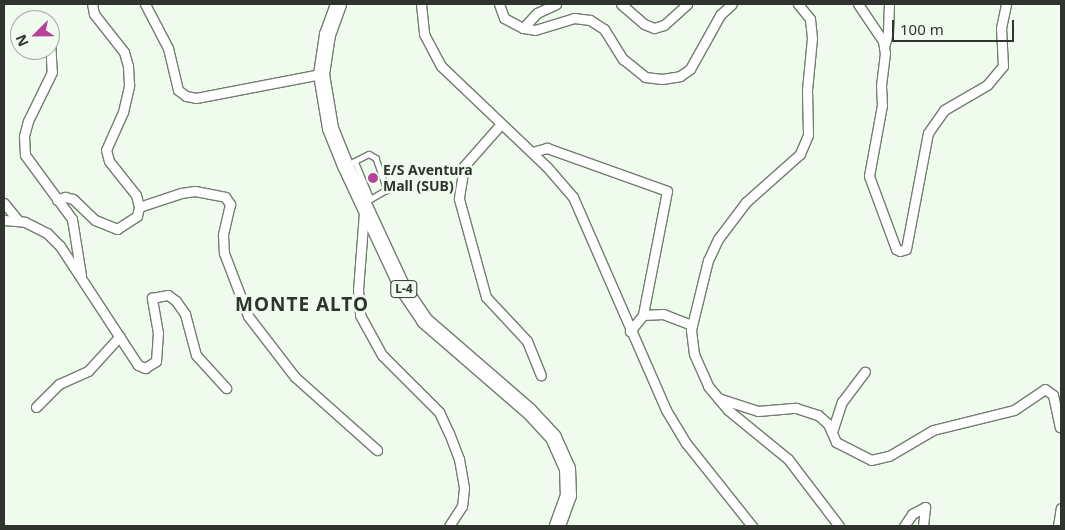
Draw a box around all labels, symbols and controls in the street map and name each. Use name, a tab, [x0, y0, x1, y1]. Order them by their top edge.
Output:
north arrow	[10, 10, 60, 60]
scale bar	[895, 10, 1018, 42]
text: 100 m	[900, 19, 944, 39]
text: N	[11, 32, 33, 50]
place label: E/S Aventura Mall (SUB)	[383, 162, 473, 194]
marker: E/S Aventura Mall (SUB)	[367, 172, 379, 184]
road number: L-4	[390, 280, 418, 298]
district label: MONTE ALTO	[234, 294, 370, 316]

